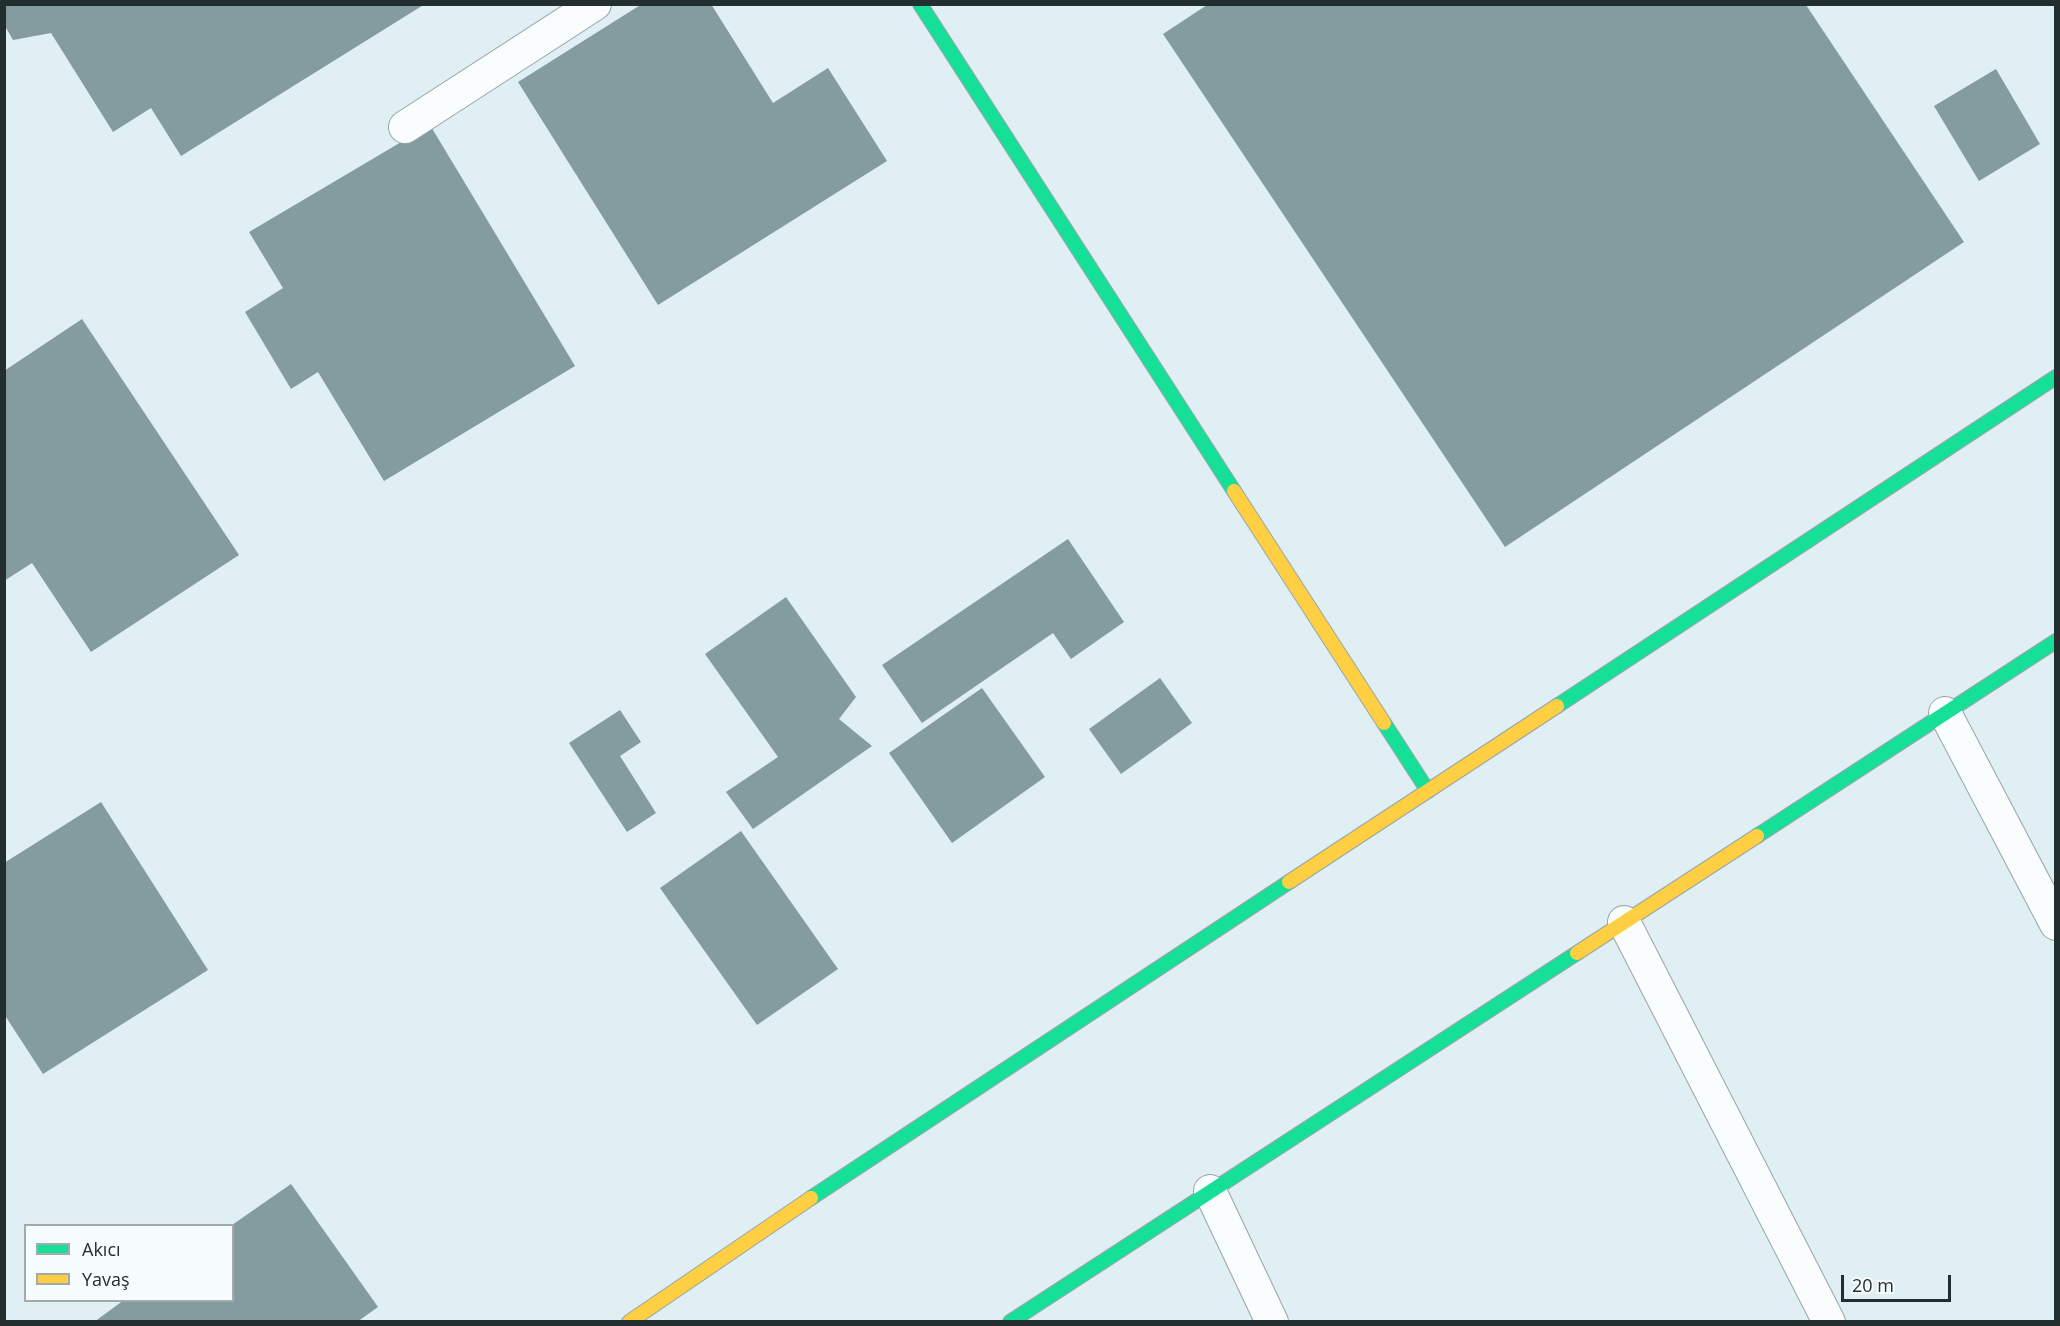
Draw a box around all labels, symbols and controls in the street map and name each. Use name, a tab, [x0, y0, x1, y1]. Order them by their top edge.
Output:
legend	[24, 1224, 234, 1302]
text: Akıcı	[82, 1237, 121, 1261]
scale bar	[1844, 1263, 1954, 1301]
text: Yavaş	[82, 1267, 130, 1291]
text: 20 m	[1852, 1273, 1894, 1297]

